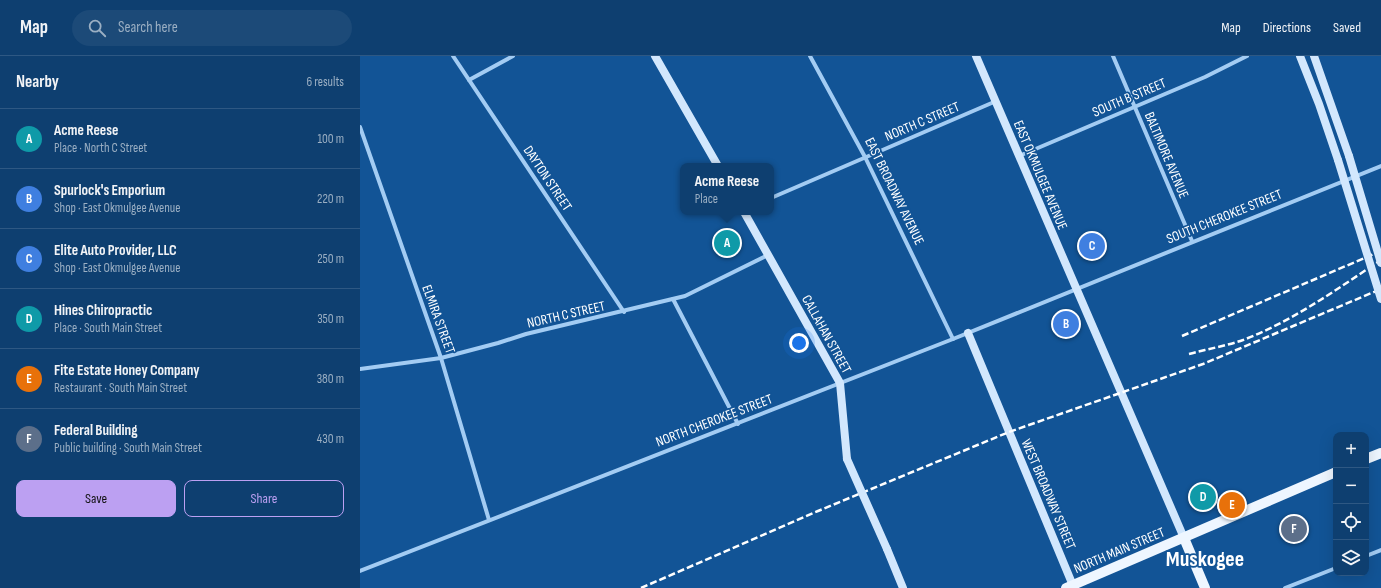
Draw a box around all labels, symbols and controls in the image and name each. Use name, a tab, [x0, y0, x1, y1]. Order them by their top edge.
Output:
search box	[72, 10, 352, 46]
text: Map	[20, 16, 48, 39]
icon: search	[86, 17, 108, 39]
text: Search here	[118, 18, 178, 37]
text: Map	[1221, 19, 1241, 36]
text: Directions	[1263, 19, 1311, 36]
text: Saved	[1333, 19, 1361, 36]
text: Nearby	[16, 72, 59, 92]
text: 6 results	[306, 74, 344, 90]
street label: SOUTH B STREET	[1090, 74, 1169, 121]
street label: NORTH C STREET	[882, 98, 962, 145]
street label: BALTIMORE AVENUE	[1141, 109, 1192, 201]
street label: EAST OKMULGEE AVENUE	[1010, 118, 1071, 233]
text: Acme Reese	[54, 121, 118, 140]
text: A	[26, 131, 32, 147]
text: 100 m	[317, 131, 344, 147]
street label: EAST BROADWAY AVENUE	[861, 135, 928, 248]
text: Place · North C Street	[54, 140, 147, 156]
street label: DAYTON STREET	[520, 142, 576, 214]
popup	[680, 163, 774, 215]
text: Acme Reese	[695, 172, 759, 191]
text: Spurlock's Emporium	[54, 181, 165, 200]
street label: SOUTH CHEROKEE STREET	[1164, 185, 1285, 247]
text: B	[26, 191, 32, 207]
text: 220 m	[317, 191, 344, 207]
text: Place	[695, 191, 718, 207]
text: Shop · East Okmulgee Avenue	[54, 200, 181, 216]
pin: A	[714, 228, 740, 258]
pin: C	[1079, 231, 1105, 261]
text: Elite Auto Provider, LLC	[54, 241, 177, 260]
text: C	[26, 251, 32, 267]
text: 250 m	[317, 251, 344, 267]
text: Shop · East Okmulgee Avenue	[54, 260, 181, 276]
street label: ELMIRA STREET	[418, 282, 459, 356]
street label: CALLAHAN STREET	[798, 292, 855, 377]
street label: NORTH C STREET	[525, 297, 607, 332]
text: Hines Chiropractic	[54, 301, 152, 320]
pin: B	[1053, 309, 1079, 339]
text: D	[26, 311, 32, 327]
text: 350 m	[317, 311, 344, 327]
text: Place · South Main Street	[54, 320, 162, 336]
your location	[789, 333, 809, 353]
text: Fite Estate Honey Company	[54, 361, 200, 380]
text: E	[26, 371, 32, 387]
text: 380 m	[317, 371, 344, 387]
text: Restaurant · South Main Street	[54, 380, 187, 396]
street label: NORTH CHEROKEE STREET	[653, 390, 775, 451]
text: Federal Building	[54, 421, 138, 440]
text: F	[26, 431, 32, 447]
text: 430 m	[317, 431, 344, 447]
map controls	[1333, 432, 1369, 576]
button: +	[1333, 432, 1369, 468]
street label: WEST BROADWAY STREET	[1018, 436, 1080, 552]
text: Public building · South Main Street	[54, 440, 202, 456]
button: −	[1333, 468, 1369, 504]
button: Save	[16, 480, 176, 517]
button: Share	[184, 480, 344, 517]
pin: D	[1190, 482, 1216, 512]
pin: E	[1219, 490, 1245, 520]
button: locate	[1333, 504, 1369, 540]
pin: F	[1281, 514, 1307, 544]
street label: NORTH MAIN STREET	[1071, 524, 1167, 577]
button: layers	[1333, 540, 1369, 576]
district label: Muskogee	[1166, 546, 1244, 573]

